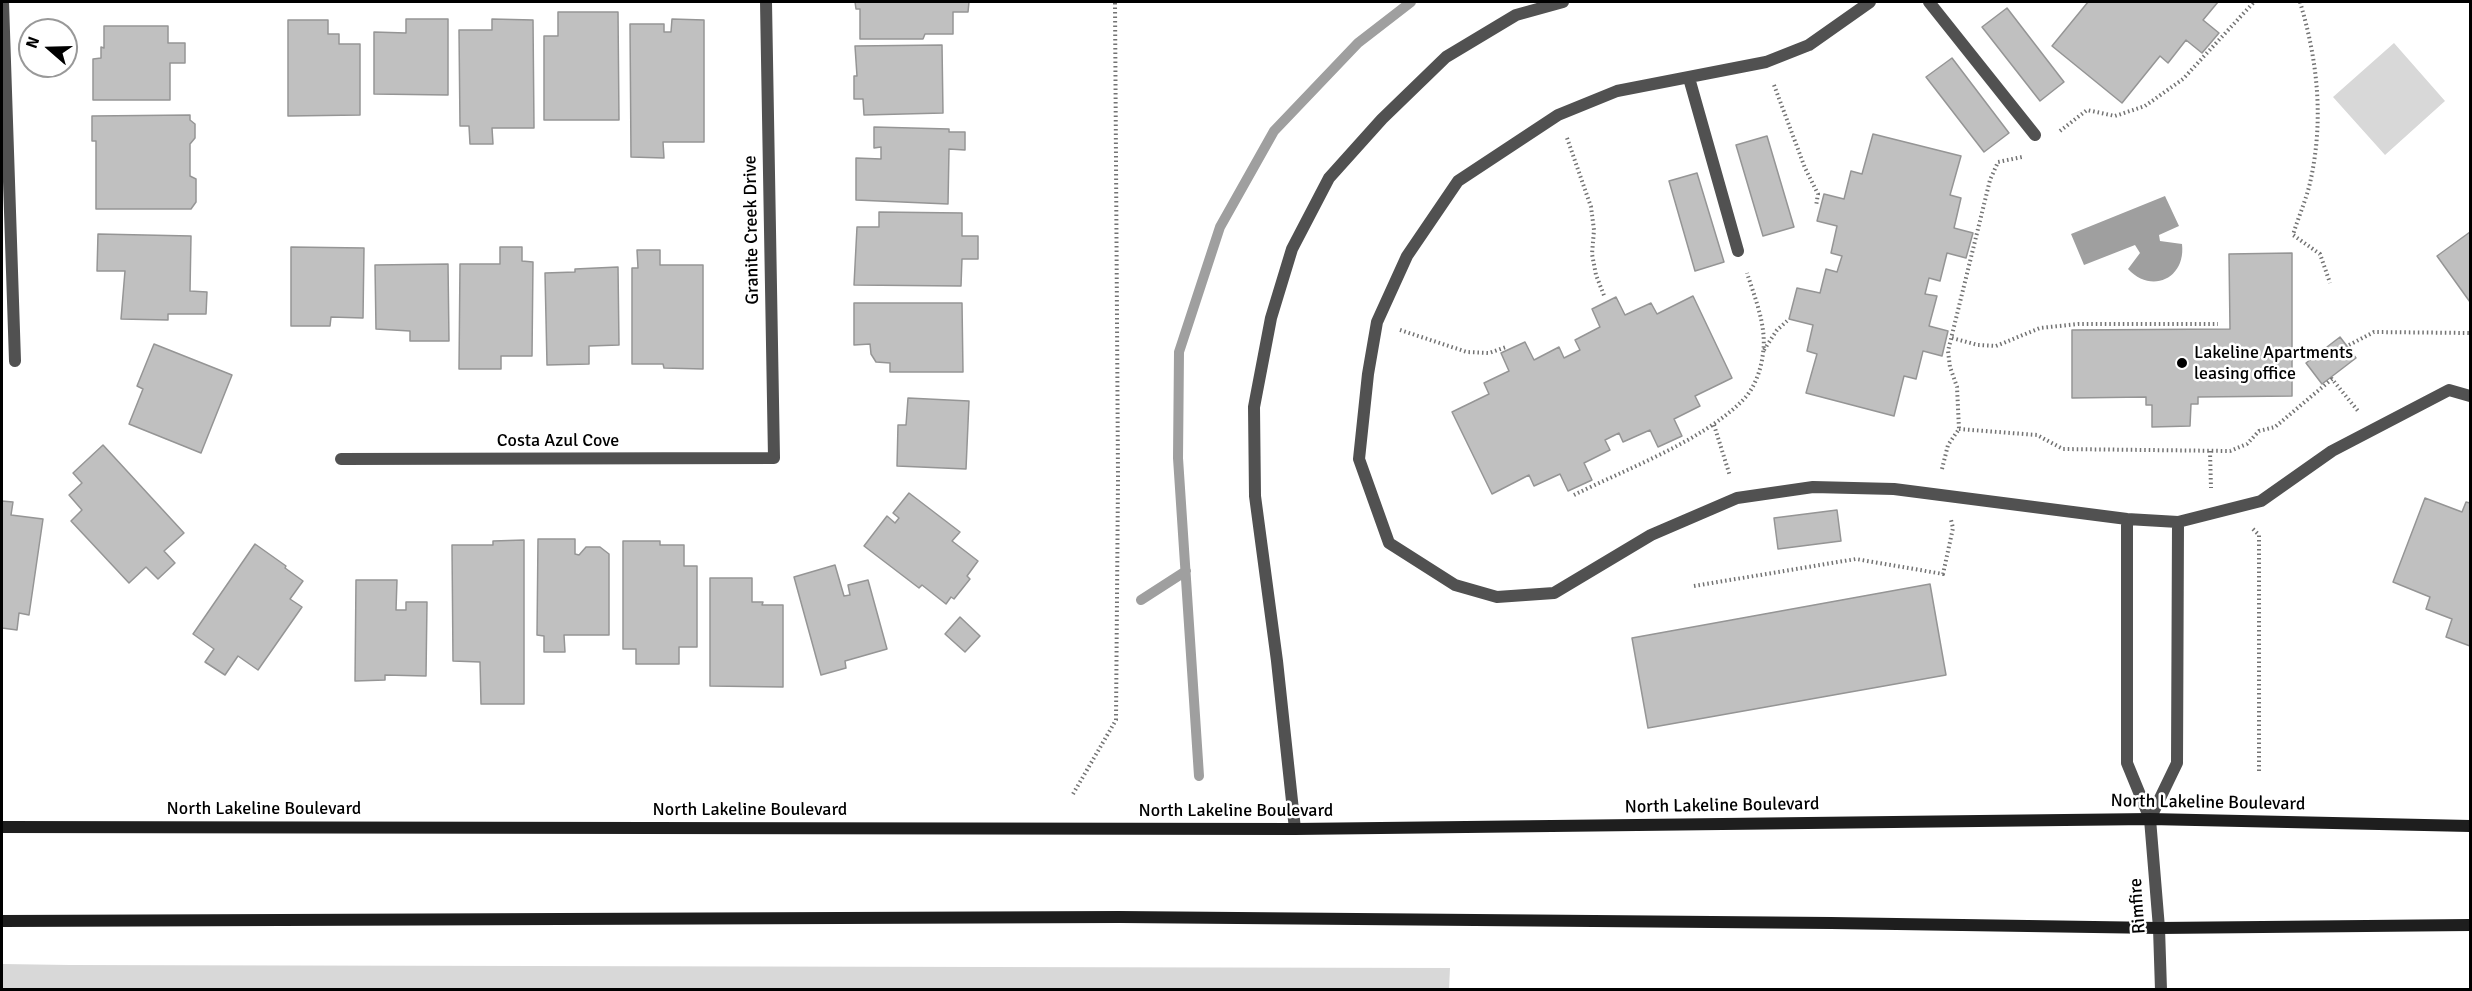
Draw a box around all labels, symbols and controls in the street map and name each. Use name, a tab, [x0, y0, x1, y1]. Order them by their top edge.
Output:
north arrow	[18, 18, 78, 78]
text: N	[22, 34, 44, 51]
street label: Granite Creek Drive	[740, 155, 764, 305]
place label: Lakeline Apartments leasing office	[2194, 342, 2353, 385]
marker: Lakeline Apartments leasing office	[2175, 356, 2189, 370]
street label: Costa Azul Cove	[497, 430, 619, 452]
street label: North Lakeline Boulevard	[2110, 791, 2306, 815]
street label: North Lakeline Boulevard	[1624, 794, 1820, 818]
street label: North Lakeline Boulevard	[167, 798, 361, 820]
street label: North Lakeline Boulevard	[653, 799, 847, 821]
street label: North Lakeline Boulevard	[1139, 800, 1333, 822]
street label: Rimfire	[2125, 877, 2151, 935]

